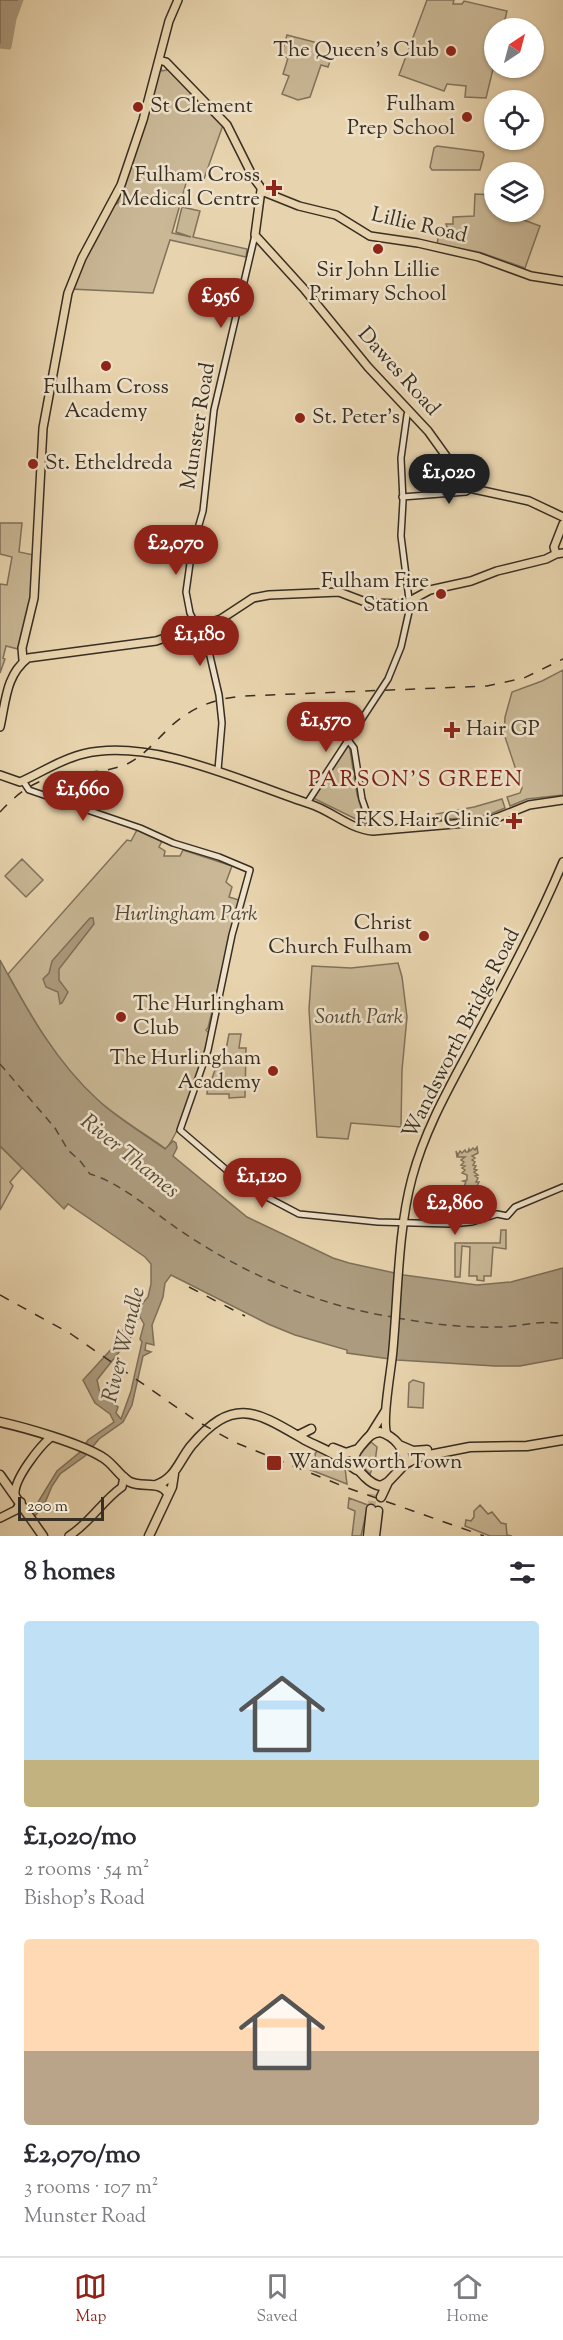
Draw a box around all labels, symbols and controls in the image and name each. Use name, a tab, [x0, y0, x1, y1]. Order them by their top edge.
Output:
north arrow	[484, 18, 544, 78]
map controls	[484, 18, 544, 222]
place label: The Queen’s Club	[273, 36, 439, 66]
marker: The Queen’s Club	[444, 44, 458, 58]
place label: Fulham Prep School	[347, 90, 455, 144]
button: locate	[484, 90, 544, 150]
place label: St Clement	[150, 92, 253, 122]
marker: St Clement	[131, 100, 145, 114]
marker: Fulham Prep School	[460, 110, 474, 124]
place label: Fulham Cross Medical Centre	[121, 161, 260, 215]
button: layers	[484, 162, 544, 222]
marker: Fulham Cross Medical Centre	[265, 179, 283, 197]
street label: Lillie Road	[368, 200, 470, 252]
marker: Sir John Lillie Primary School	[371, 242, 385, 256]
place label: Sir John Lillie Primary School	[309, 256, 447, 310]
pin: £956	[185, 278, 257, 329]
text: £956	[202, 283, 240, 312]
street label: Dawes Road	[350, 321, 446, 423]
marker: Fulham Cross Academy	[99, 359, 113, 373]
street label: Munster Road	[174, 360, 224, 492]
place label: Fulham Cross Academy	[43, 373, 169, 427]
place label: St. Peter's	[312, 403, 400, 433]
marker: St. Peter's	[293, 411, 307, 425]
place label: St. Etheldreda	[45, 449, 173, 479]
pin: £1,020	[400, 454, 498, 505]
marker: St. Etheldreda	[26, 457, 40, 471]
text: £1,020	[423, 459, 475, 488]
pin: £2,070	[127, 525, 225, 576]
text: £2,070	[148, 530, 204, 559]
place label: Fulham Fire Station	[321, 567, 429, 621]
marker: Fulham Fire Station	[434, 587, 448, 601]
pin: £1,180	[151, 616, 249, 667]
text: £1,180	[175, 621, 225, 650]
pin: £1,570	[277, 702, 375, 753]
text: £1,570	[301, 707, 351, 736]
place label: Hair GP	[466, 715, 540, 745]
marker: Hair GP	[443, 721, 461, 739]
district label: PARSON'S GREEN	[308, 765, 524, 797]
pin: £1,660	[34, 771, 132, 822]
text: £1,660	[57, 776, 110, 805]
place label: FKS Hair Clinic	[355, 806, 500, 836]
marker: FKS Hair Clinic	[505, 812, 523, 830]
park label: Hurlingham Park	[114, 900, 258, 930]
place label: Christ Church Fulham	[268, 909, 412, 963]
street label: Wandsworth Bridge Road	[396, 923, 528, 1145]
marker: Christ Church Fulham	[417, 929, 431, 943]
place label: The Hurlingham Club	[133, 990, 284, 1044]
park label: South Park	[315, 1003, 404, 1033]
marker: The Hurlingham Club	[114, 1010, 128, 1024]
place label: The Hurlingham Academy	[110, 1044, 262, 1098]
marker: The Hurlingham Academy	[266, 1064, 280, 1078]
water label: River Thames	[73, 1107, 185, 1207]
pin: £1,120	[213, 1158, 311, 1209]
text: £1,120	[237, 1163, 287, 1192]
pin: £2,860	[406, 1185, 504, 1236]
text: £2,860	[427, 1190, 483, 1219]
water label: River Wandle	[95, 1284, 155, 1406]
place label: Wandsworth Town	[288, 1448, 462, 1478]
marker: Wandsworth Town	[265, 1454, 283, 1472]
scale bar	[18, 1494, 104, 1522]
text: 200 m	[27, 1496, 68, 1519]
text: 8 homes	[24, 1554, 115, 1591]
icon: filters	[506, 1556, 539, 1589]
icon: home	[228, 1660, 336, 1768]
text: £1,020/mo	[24, 1819, 136, 1856]
text: 2 rooms · 54 m²	[24, 1856, 149, 1885]
text: Bishop's Road	[24, 1885, 145, 1914]
icon: home	[228, 1978, 336, 2086]
text: £2,070/mo	[24, 2137, 140, 2174]
text: 3 rooms · 107 m²	[24, 2174, 158, 2203]
text: Munster Road	[24, 2203, 146, 2232]
tab: Map	[74, 2270, 107, 2329]
tab: Saved	[256, 2270, 298, 2329]
tab: Home	[447, 2270, 488, 2329]

